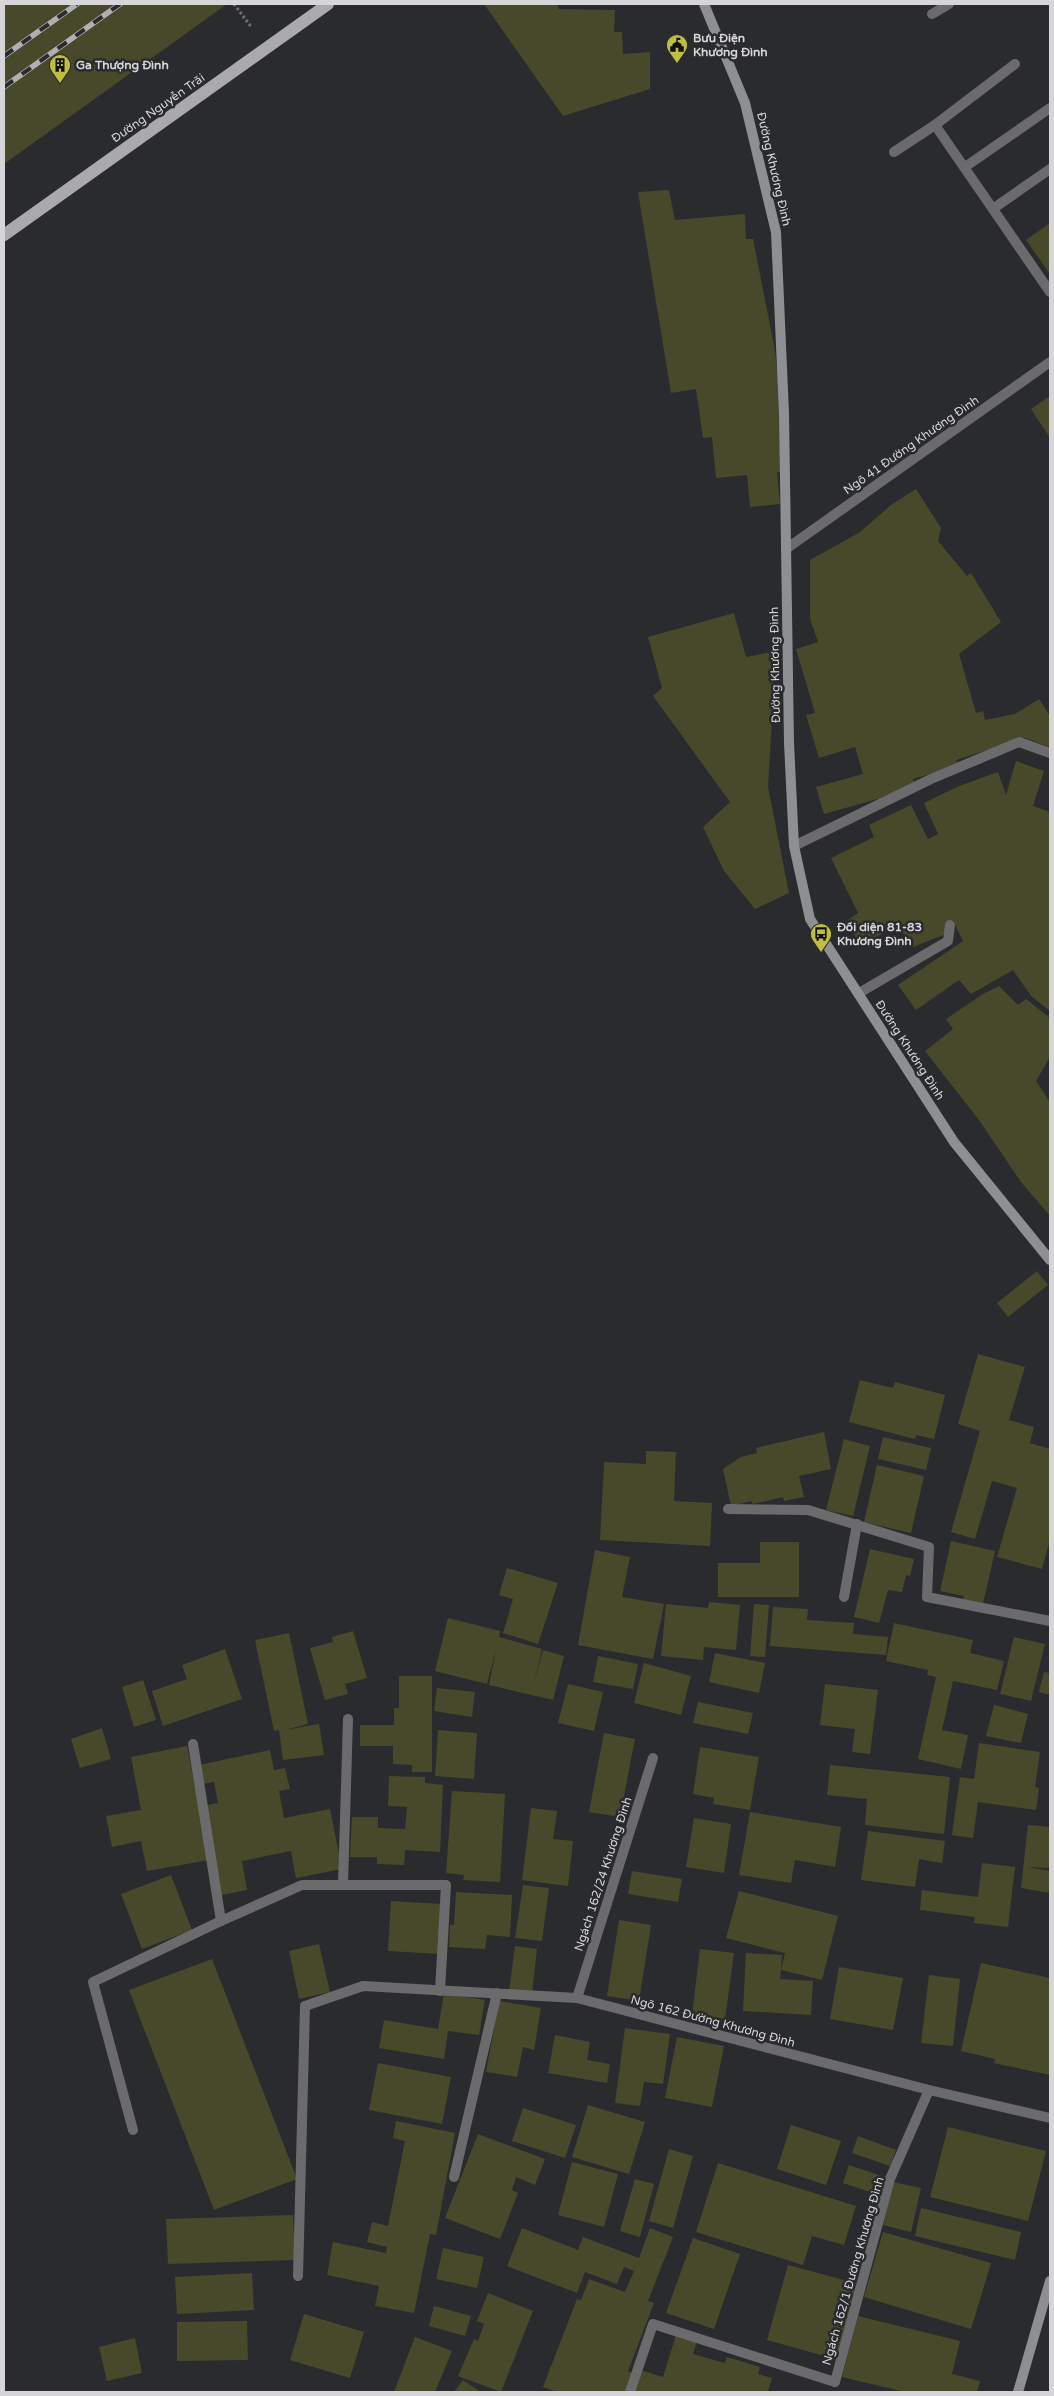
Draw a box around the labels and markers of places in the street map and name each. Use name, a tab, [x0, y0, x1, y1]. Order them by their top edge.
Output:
place label: Bưu Điện Khương Đình	[693, 31, 768, 60]
public building icon: Bưu Điện Khương Đình	[665, 33, 689, 64]
building icon: Ga Thượng Đình	[48, 53, 72, 84]
place label: Ga Thượng Đình	[76, 58, 169, 73]
place label: Đối diện 81-83 Khương Đình	[836, 920, 922, 949]
bus stop icon: Đối diện 81-83 Khương Đình	[809, 922, 833, 953]

